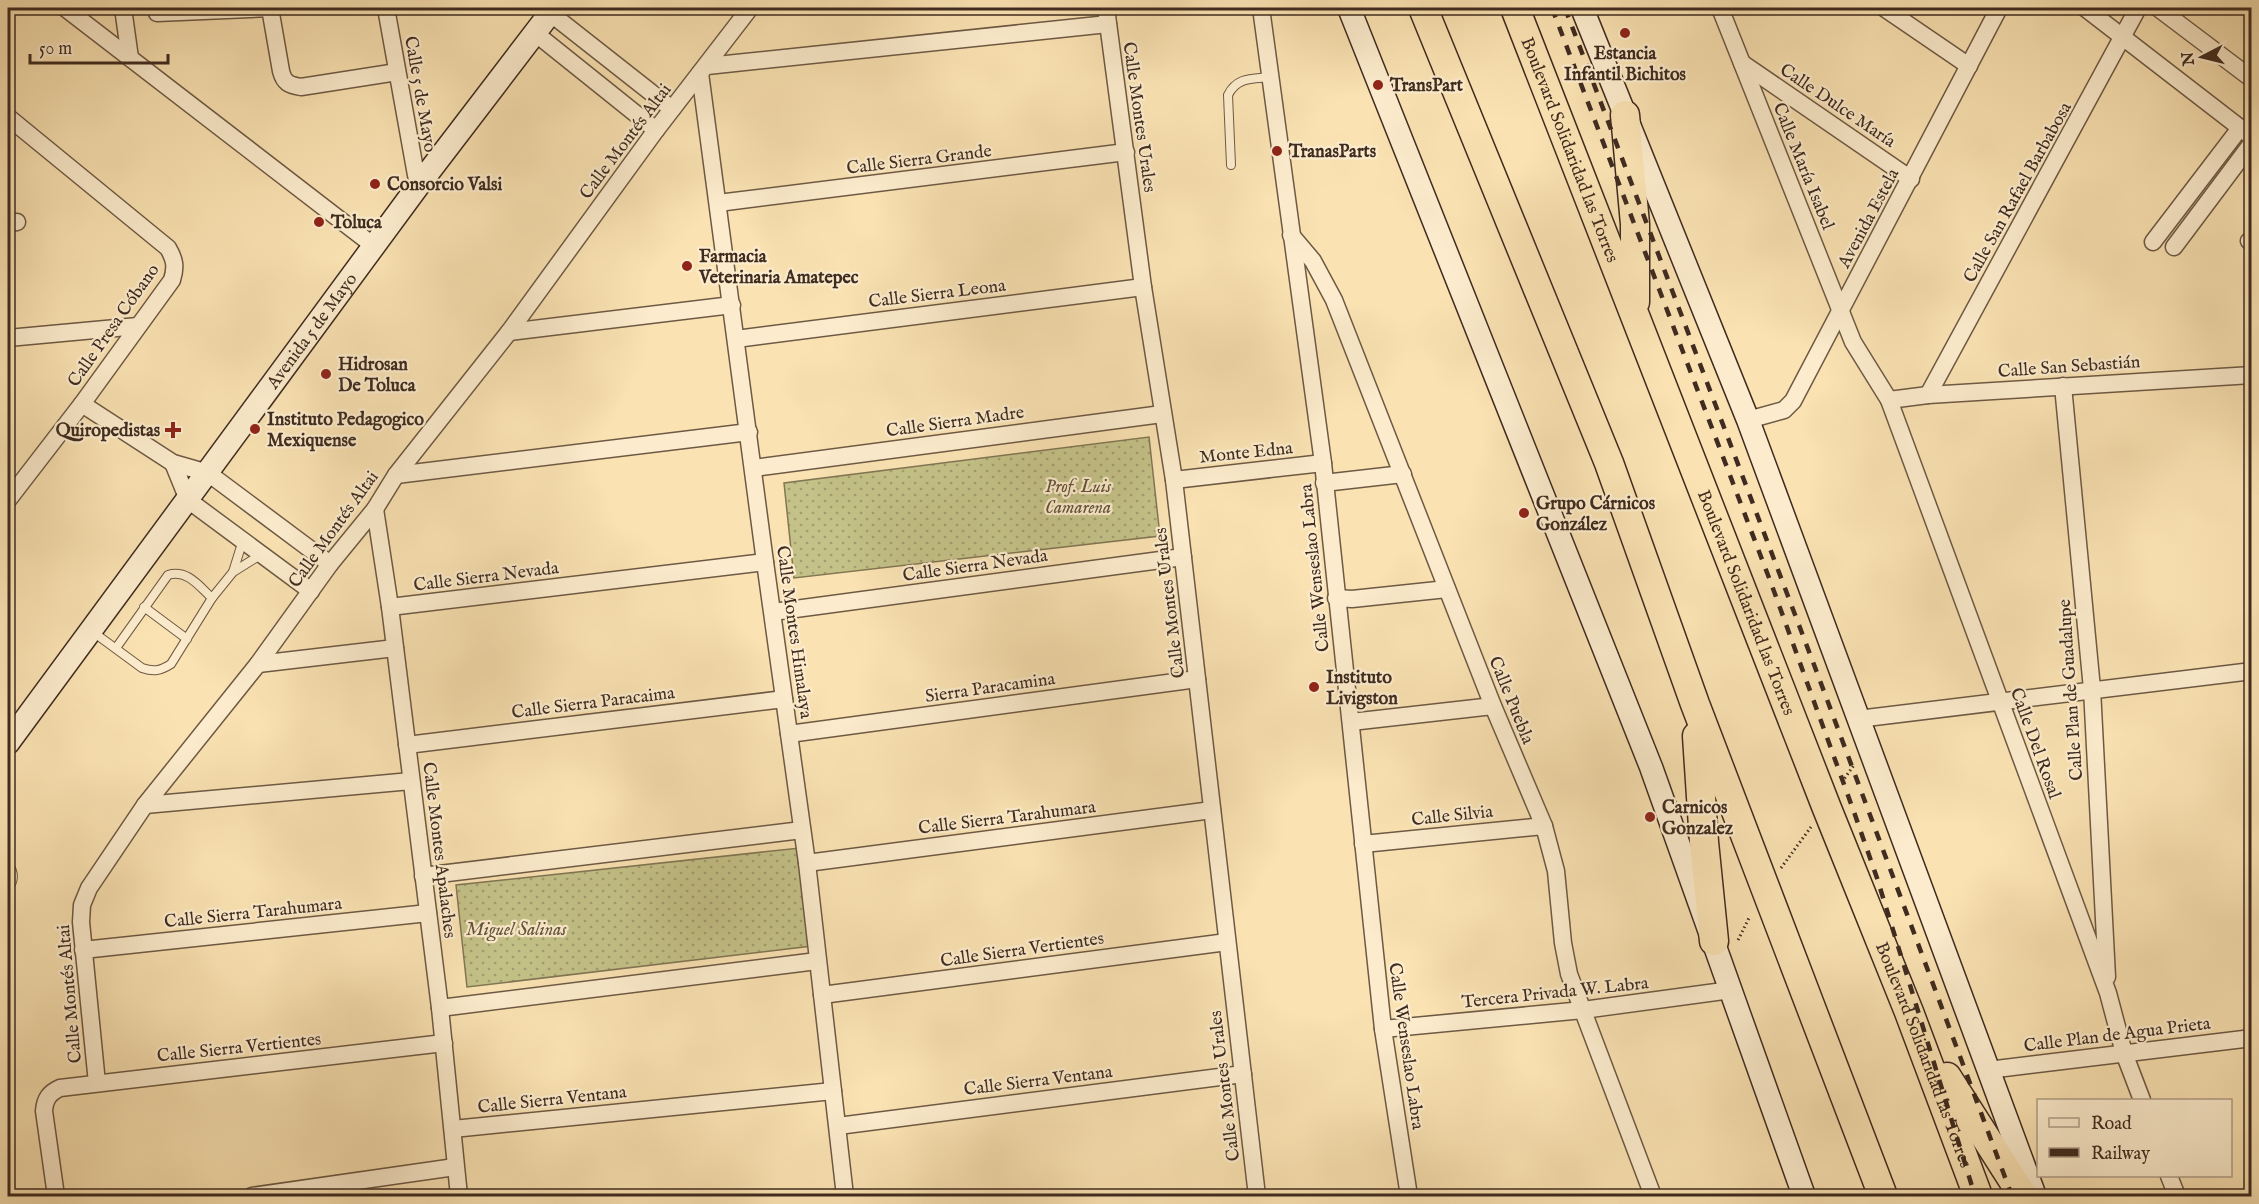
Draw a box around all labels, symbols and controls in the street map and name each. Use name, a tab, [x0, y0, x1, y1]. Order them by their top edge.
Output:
marker: Estancia Infantil Bichitos	[1618, 26, 1632, 40]
scale bar	[30, 27, 168, 65]
north arrow	[2172, 27, 2232, 87]
street label: Calle 5 de Mayo	[398, 34, 441, 154]
street label: Boulevard Solidaridad las Torres	[1514, 34, 1623, 266]
text: 50 m	[39, 38, 72, 61]
street label: Calle Montes Urales	[1117, 40, 1160, 194]
place label: Estancia Infantil Bichitos	[1564, 43, 1687, 87]
text: N	[2178, 50, 2200, 68]
street label: Calle Dulce María	[1775, 59, 1900, 154]
place label: TransPart	[1389, 75, 1464, 98]
marker: TransPart	[1371, 78, 1385, 92]
street label: Calle Montés Altai	[575, 79, 677, 204]
street label: Calle San Rafael Barbabosa	[1959, 98, 2078, 287]
street label: Calle María Isabel	[1767, 100, 1839, 234]
street label: Calle Sierra Grande	[845, 140, 993, 181]
place label: TranasParts	[1288, 141, 1377, 164]
marker: TranasParts	[1270, 144, 1284, 158]
street label: Avenida Estela	[1833, 165, 1905, 273]
place label: Consorcio Valsi	[387, 174, 502, 197]
marker: Consorcio Valsi	[368, 177, 382, 191]
place label: Toluca	[330, 212, 383, 235]
marker: Toluca	[312, 215, 326, 229]
place label: Farmacia Veterinaria Amatepec	[698, 246, 859, 290]
marker: Farmacia Veterinaria Amatepec	[680, 259, 694, 273]
street label: Calle Presa Cóbano	[63, 260, 165, 392]
street label: Avenida 5 de Mayo	[262, 269, 363, 395]
street label: Calle Sierra Leona	[867, 275, 1007, 314]
street label: Calle San Sebastián	[1997, 351, 2142, 384]
place label: Hidrosan De Toluca	[338, 354, 417, 398]
marker: Hidrosan De Toluca	[319, 367, 333, 381]
street label: Calle Sierra Madre	[885, 401, 1026, 444]
place label: Instituto Pedagogico Mexiquense	[267, 409, 424, 453]
place label: Quiropedistas	[56, 420, 161, 443]
marker: Quiropedistas	[164, 421, 182, 439]
marker: Instituto Pedagogico Mexiquense	[248, 422, 262, 436]
street label: Monte Edna	[1198, 437, 1294, 470]
street label: Calle Montés Altai	[284, 467, 384, 593]
park label: Prof. Luis Camarena	[1045, 476, 1112, 520]
street label: Calle Wenseslao Labra	[1295, 483, 1336, 653]
street label: Boulevard Solidaridad las Torres	[1691, 487, 1800, 719]
place label: Grupo Cárnicos González	[1536, 493, 1656, 537]
marker: Grupo Cárnicos González	[1517, 506, 1531, 520]
street label: Calle Montes Urales	[1150, 526, 1191, 680]
street label: Calle Montes Himalaya	[770, 544, 817, 720]
street label: Calle Sierra Nevada	[901, 545, 1049, 588]
street label: Calle Sierra Nevada	[412, 557, 560, 598]
street label: Calle Plan de Guadalupe	[2054, 598, 2089, 781]
street label: Calle Puebla	[1483, 653, 1539, 748]
place label: Instituto Livigston	[1326, 667, 1398, 711]
street label: Sierra Paracamina	[924, 668, 1057, 709]
marker: Instituto Livigston	[1307, 680, 1321, 694]
street label: Calle Sierra Paracaima	[510, 682, 676, 725]
street label: Calle Del Rosal	[2004, 685, 2065, 802]
street label: Calle Montes Apalaches	[416, 761, 461, 940]
street label: Calle Sierra Tarahumara	[917, 796, 1097, 841]
place label: Carnicos Gonzalez	[1662, 797, 1734, 841]
street label: Calle Silvia	[1410, 801, 1494, 832]
marker: Carnicos Gonzalez	[1643, 810, 1657, 824]
street label: Calle Sierra Tarahumara	[163, 893, 343, 934]
park label: Miguel Salinas	[466, 919, 567, 942]
street label: Calle Montés Altai	[53, 923, 88, 1064]
street label: Calle Sierra Vertientes	[939, 928, 1105, 973]
street label: Boulevard Solidaridad las Torres	[1869, 939, 1976, 1172]
street label: Calle Wenseslao Labra	[1382, 961, 1429, 1131]
street label: Tercera Privada W. Labra	[1460, 972, 1650, 1015]
street label: Calle Montes Urales	[1205, 1009, 1246, 1163]
street label: Calle Plan de Agua Prieta	[2022, 1013, 2212, 1058]
street label: Calle Sierra Vertientes	[156, 1028, 322, 1069]
street label: Calle Sierra Ventana	[962, 1061, 1114, 1102]
street label: Calle Sierra Ventana	[476, 1081, 628, 1120]
legend	[2037, 1099, 2232, 1177]
text: Road	[2091, 1113, 2132, 1136]
text: Railway	[2091, 1143, 2150, 1166]

